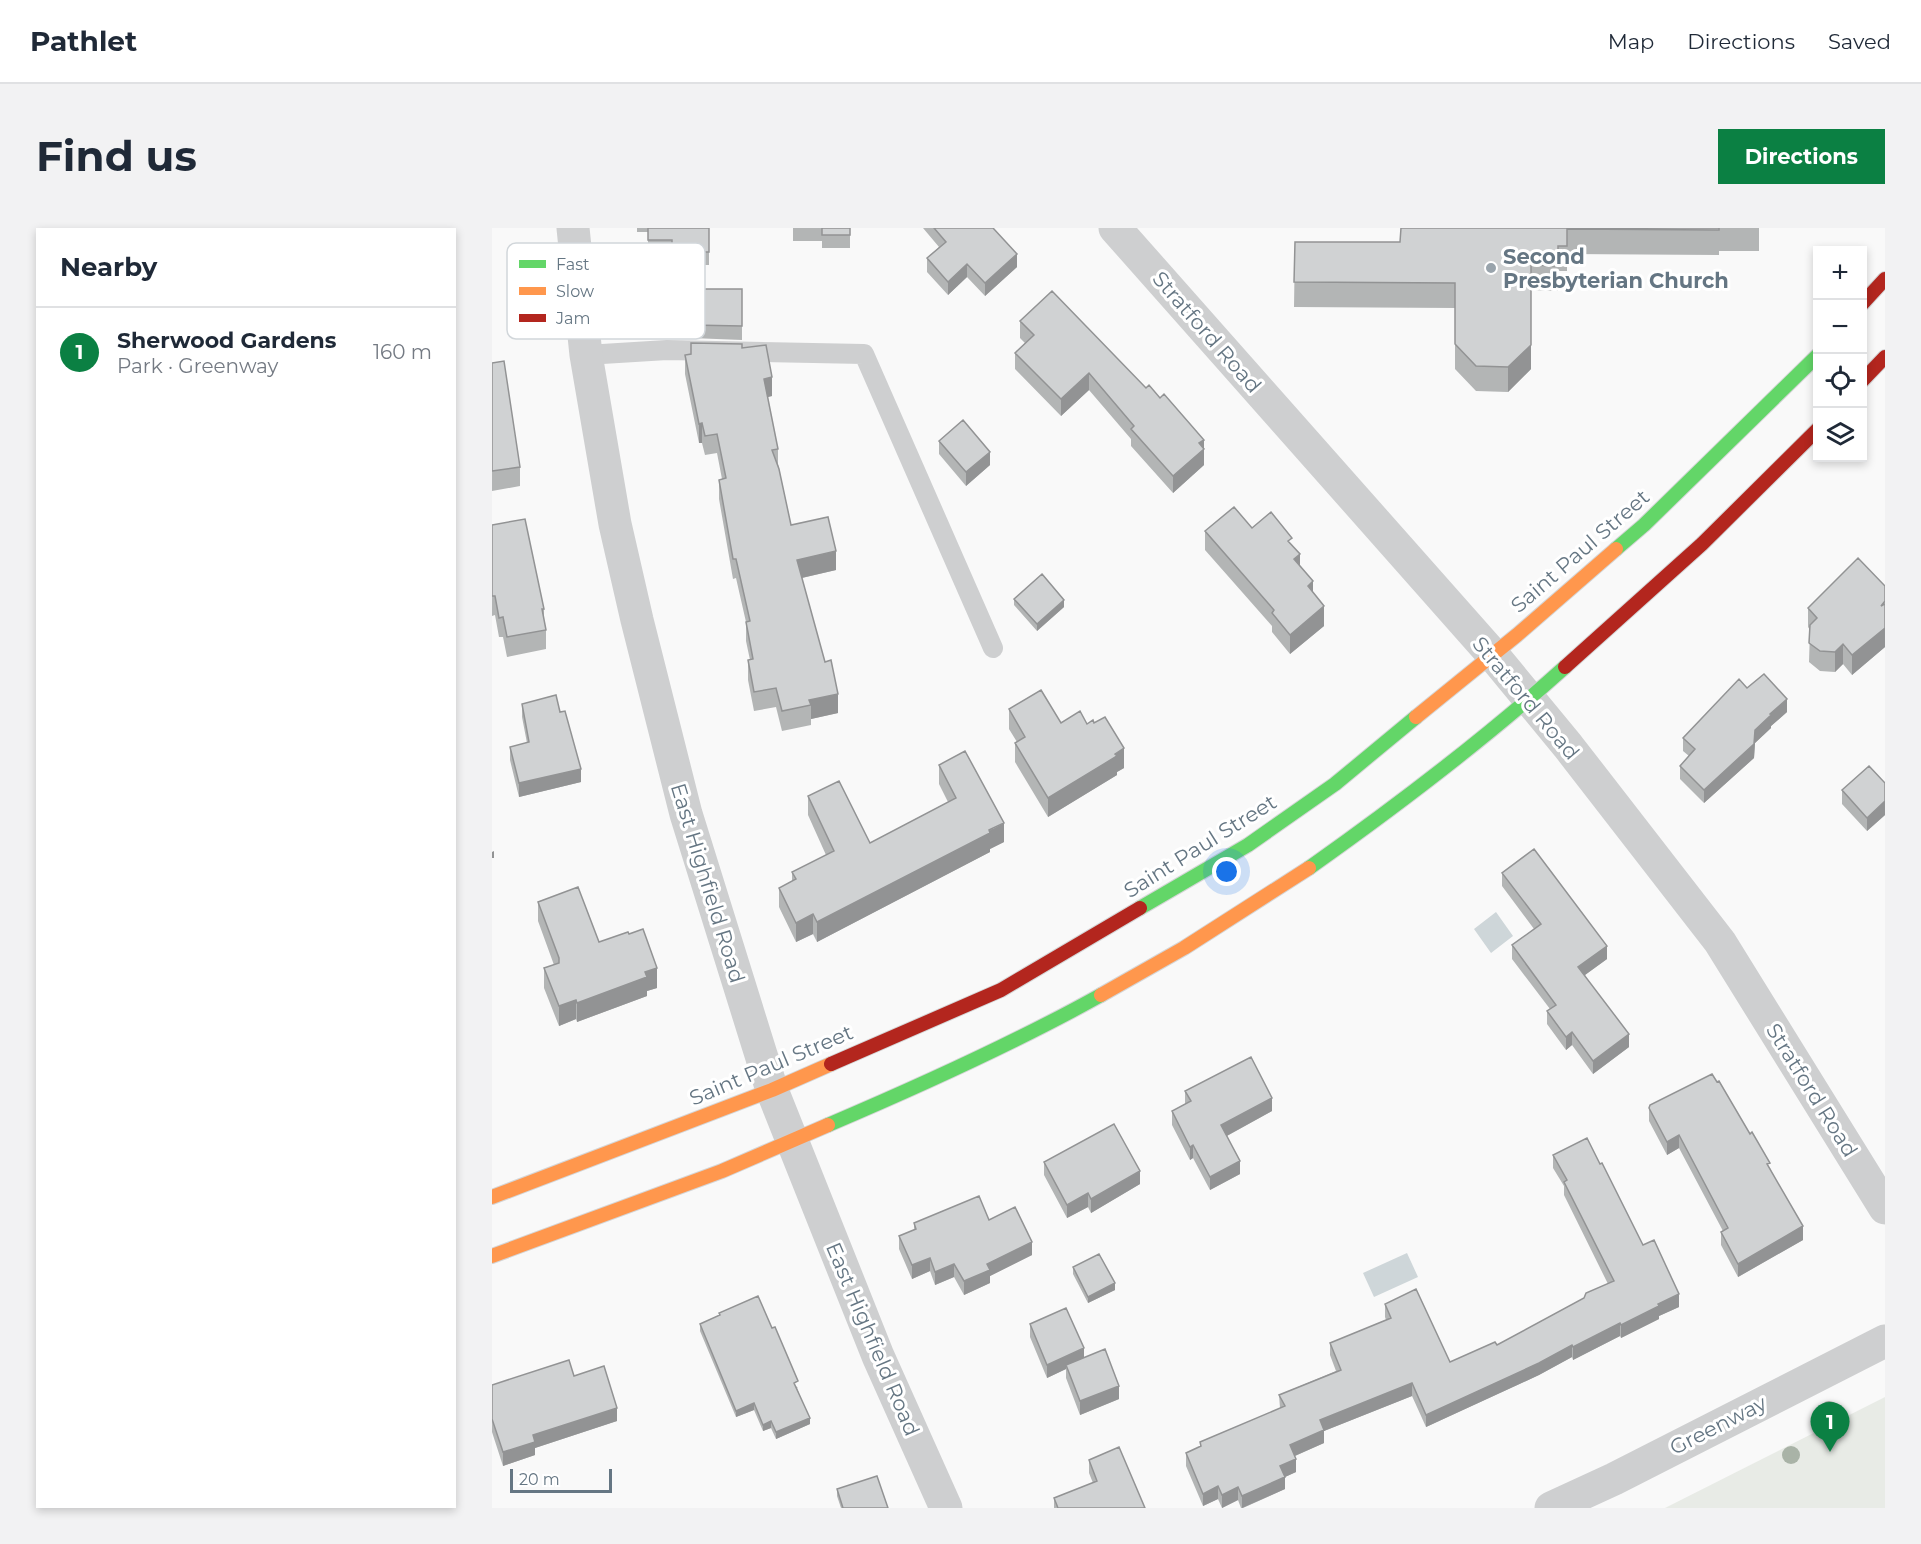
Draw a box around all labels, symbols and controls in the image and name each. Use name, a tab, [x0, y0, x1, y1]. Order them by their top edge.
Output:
text: Pathlet	[30, 24, 137, 58]
text: Map	[1608, 29, 1654, 54]
text: Directions	[1687, 29, 1795, 54]
text: Saved	[1828, 29, 1891, 54]
button: Directions	[1718, 129, 1885, 184]
text: Find us	[36, 130, 197, 182]
legend	[507, 243, 705, 339]
place label: Second Presbyterian Church	[1503, 244, 1729, 293]
map controls	[1813, 246, 1867, 462]
button: +	[1813, 246, 1867, 300]
text: Nearby	[60, 251, 157, 283]
text: Fast	[556, 255, 590, 274]
marker: Second Presbyterian Church	[1484, 261, 1498, 275]
street label: Stratford Road	[1147, 266, 1267, 398]
text: Slow	[556, 282, 594, 301]
button: −	[1813, 300, 1867, 354]
text: Jam	[555, 309, 590, 328]
text: Sherwood Gardens	[117, 327, 336, 354]
text: 1	[76, 340, 83, 364]
text: 160 m	[373, 340, 432, 364]
text: Park · Greenway	[117, 354, 278, 378]
button: locate	[1813, 354, 1867, 408]
button: layers	[1813, 408, 1867, 462]
street label: Saint Paul Street	[1506, 484, 1654, 618]
street label: Stratford Road	[1467, 631, 1585, 765]
street label: East Highfield Road	[666, 780, 750, 986]
street label: Saint Paul Street	[1119, 789, 1281, 903]
your location	[1212, 857, 1241, 886]
street label: Saint Paul Street	[686, 1019, 856, 1111]
street label: Stratford Road	[1761, 1019, 1863, 1161]
street label: East Highfield Road	[821, 1239, 925, 1439]
street label: Greenway	[1665, 1390, 1771, 1460]
pin: 1	[1810, 1402, 1850, 1452]
scale bar	[510, 1466, 612, 1494]
text: 20 m	[519, 1470, 560, 1489]

